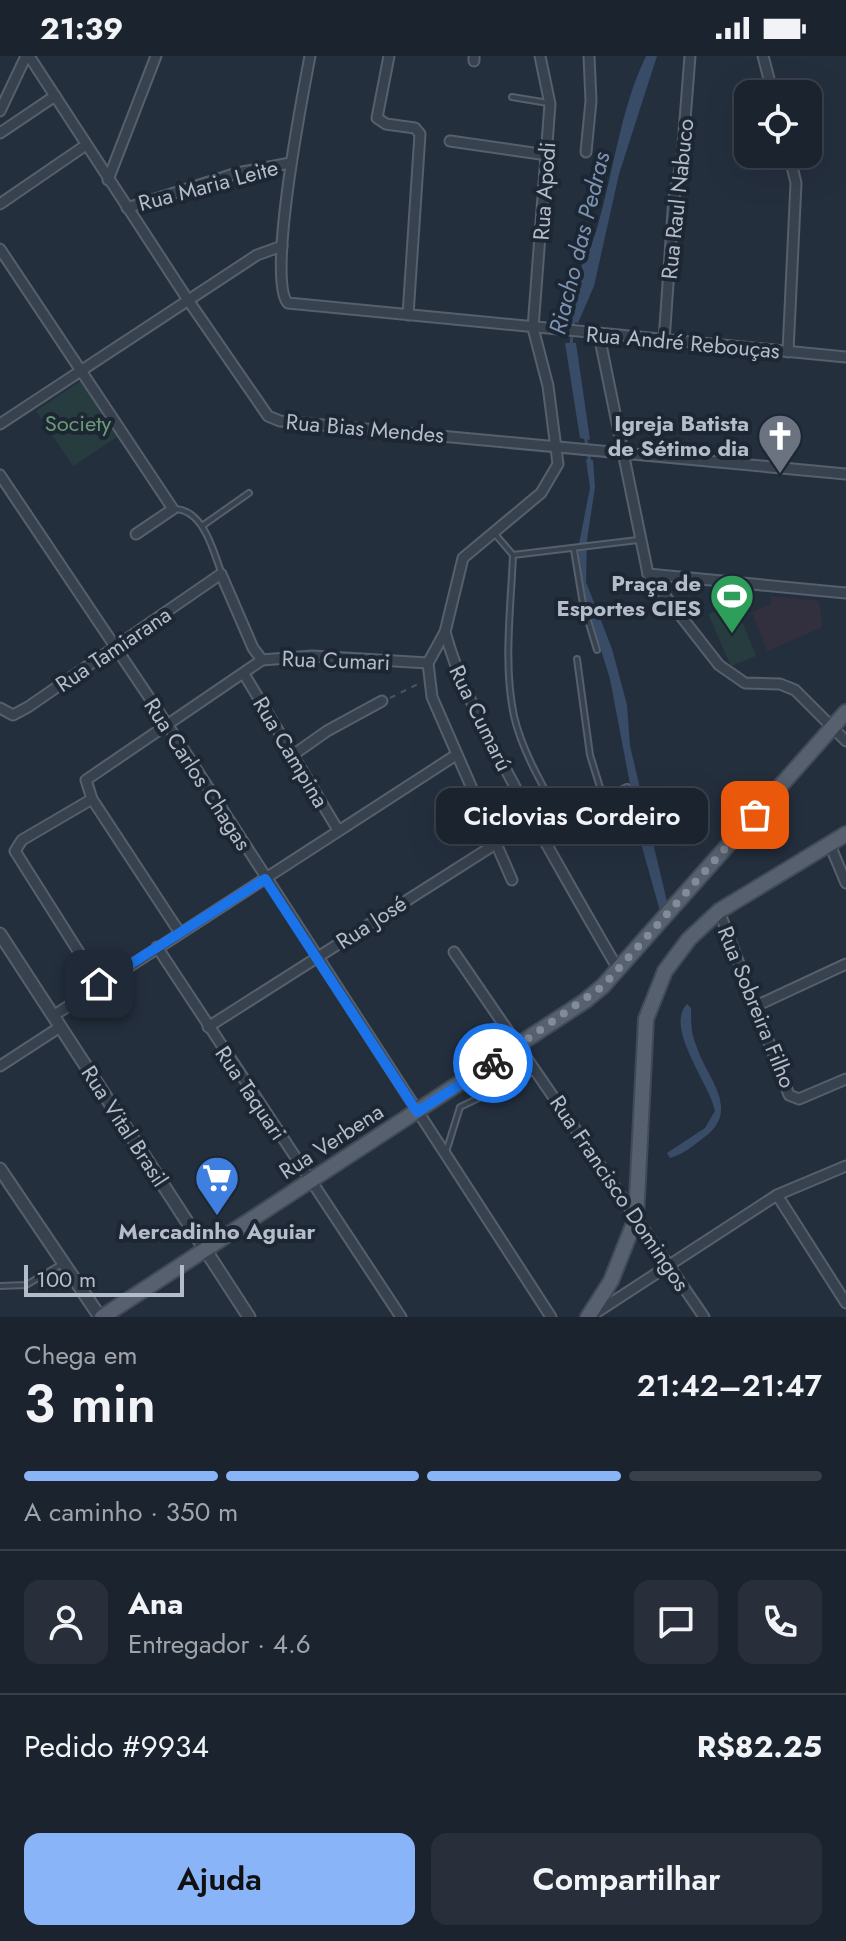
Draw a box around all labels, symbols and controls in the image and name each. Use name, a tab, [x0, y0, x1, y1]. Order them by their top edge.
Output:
text: 21:39	[40, 7, 123, 50]
map controls	[734, 80, 822, 168]
button: locate	[734, 80, 822, 168]
street label: Rua Raul Nabuco	[653, 117, 701, 281]
street label: Rua Apodi	[525, 141, 563, 241]
water label: Riacho das Pedras	[539, 148, 619, 338]
street label: Rua Maria Leite	[135, 151, 281, 219]
street label: Rua André Rebouças	[585, 318, 781, 366]
street label: Rua Bias Mendes	[285, 405, 445, 451]
park label: Society	[45, 407, 112, 439]
place label: Igreja Batista de Sétimo dia	[608, 407, 749, 464]
church icon: Igreja Batista de Sétimo dia	[756, 412, 804, 475]
place label: Praça de Esportes CIES	[556, 567, 701, 624]
sports icon: Praça de Esportes CIES	[708, 572, 756, 635]
street label: Rua Tamiarana	[49, 598, 177, 700]
street label: Rua Cumari	[281, 642, 391, 678]
street label: Rua Cumarú	[442, 660, 520, 776]
street label: Rua Carlos Chagas	[137, 691, 259, 857]
street label: Rua Campina	[245, 691, 337, 813]
pin	[721, 781, 789, 849]
callout: Ciclovias Cordeiro	[435, 787, 707, 843]
icon: bag	[733, 793, 777, 837]
text: Ciclovias Cordeiro	[463, 797, 681, 835]
street label: Rua José	[329, 887, 413, 957]
street label: Rua Sobreira Filho	[710, 921, 804, 1093]
pin	[65, 950, 133, 1018]
icon: home	[77, 962, 121, 1006]
courier	[453, 1023, 533, 1103]
street label: Rua Taquari	[208, 1039, 294, 1147]
icon: bike	[471, 1041, 515, 1085]
street label: Rua Vital Brasil	[74, 1059, 176, 1193]
street label: Rua Francisco Domingos	[542, 1089, 698, 1298]
street label: Rua Verbena	[273, 1095, 389, 1187]
supermarket icon: Mercadinho Aguiar	[193, 1154, 241, 1217]
place label: Mercadinho Aguiar	[118, 1215, 316, 1247]
scale bar	[24, 1261, 184, 1297]
text: 100 m	[36, 1263, 96, 1295]
text: Chega em	[24, 1336, 138, 1374]
text: 21:42–21:47	[637, 1364, 822, 1407]
text: 3 min	[24, 1366, 156, 1442]
text: A caminho · 350 m	[24, 1493, 238, 1531]
button: person	[24, 1580, 108, 1664]
button: chat	[634, 1580, 718, 1664]
button: phone	[738, 1580, 822, 1664]
text: Ana	[128, 1582, 183, 1625]
text: Entregador · 4.6	[128, 1625, 311, 1663]
text: Pedido #9934	[24, 1725, 209, 1768]
text: R$82.25	[697, 1725, 822, 1768]
button: Ajuda	[24, 1833, 415, 1925]
button: Compartilhar	[431, 1833, 822, 1925]

